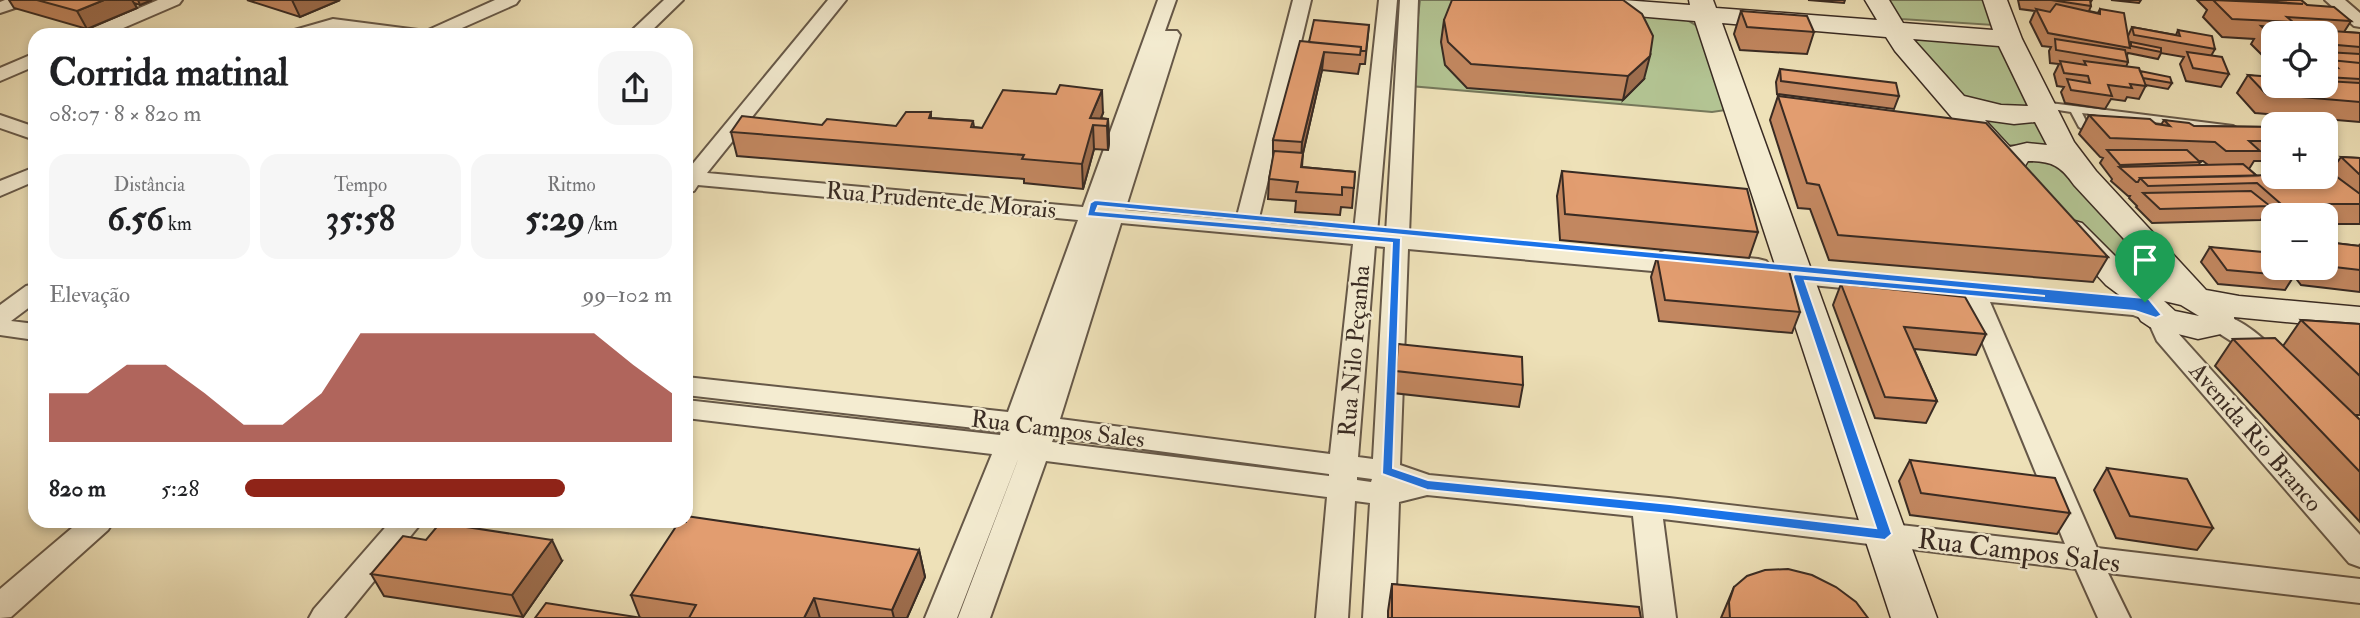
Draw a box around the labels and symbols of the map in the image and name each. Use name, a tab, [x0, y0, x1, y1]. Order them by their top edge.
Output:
street label: Rua Prudente de Morais	[825, 175, 1057, 226]
pin	[2115, 230, 2175, 302]
street label: Rua Nilo Peçanha	[1332, 263, 1378, 438]
street label: Avenida Rio Branco	[2182, 355, 2329, 518]
street label: Rua Campos Sales	[969, 403, 1147, 456]
street label: Rua Campos Sales	[1916, 522, 2122, 581]

